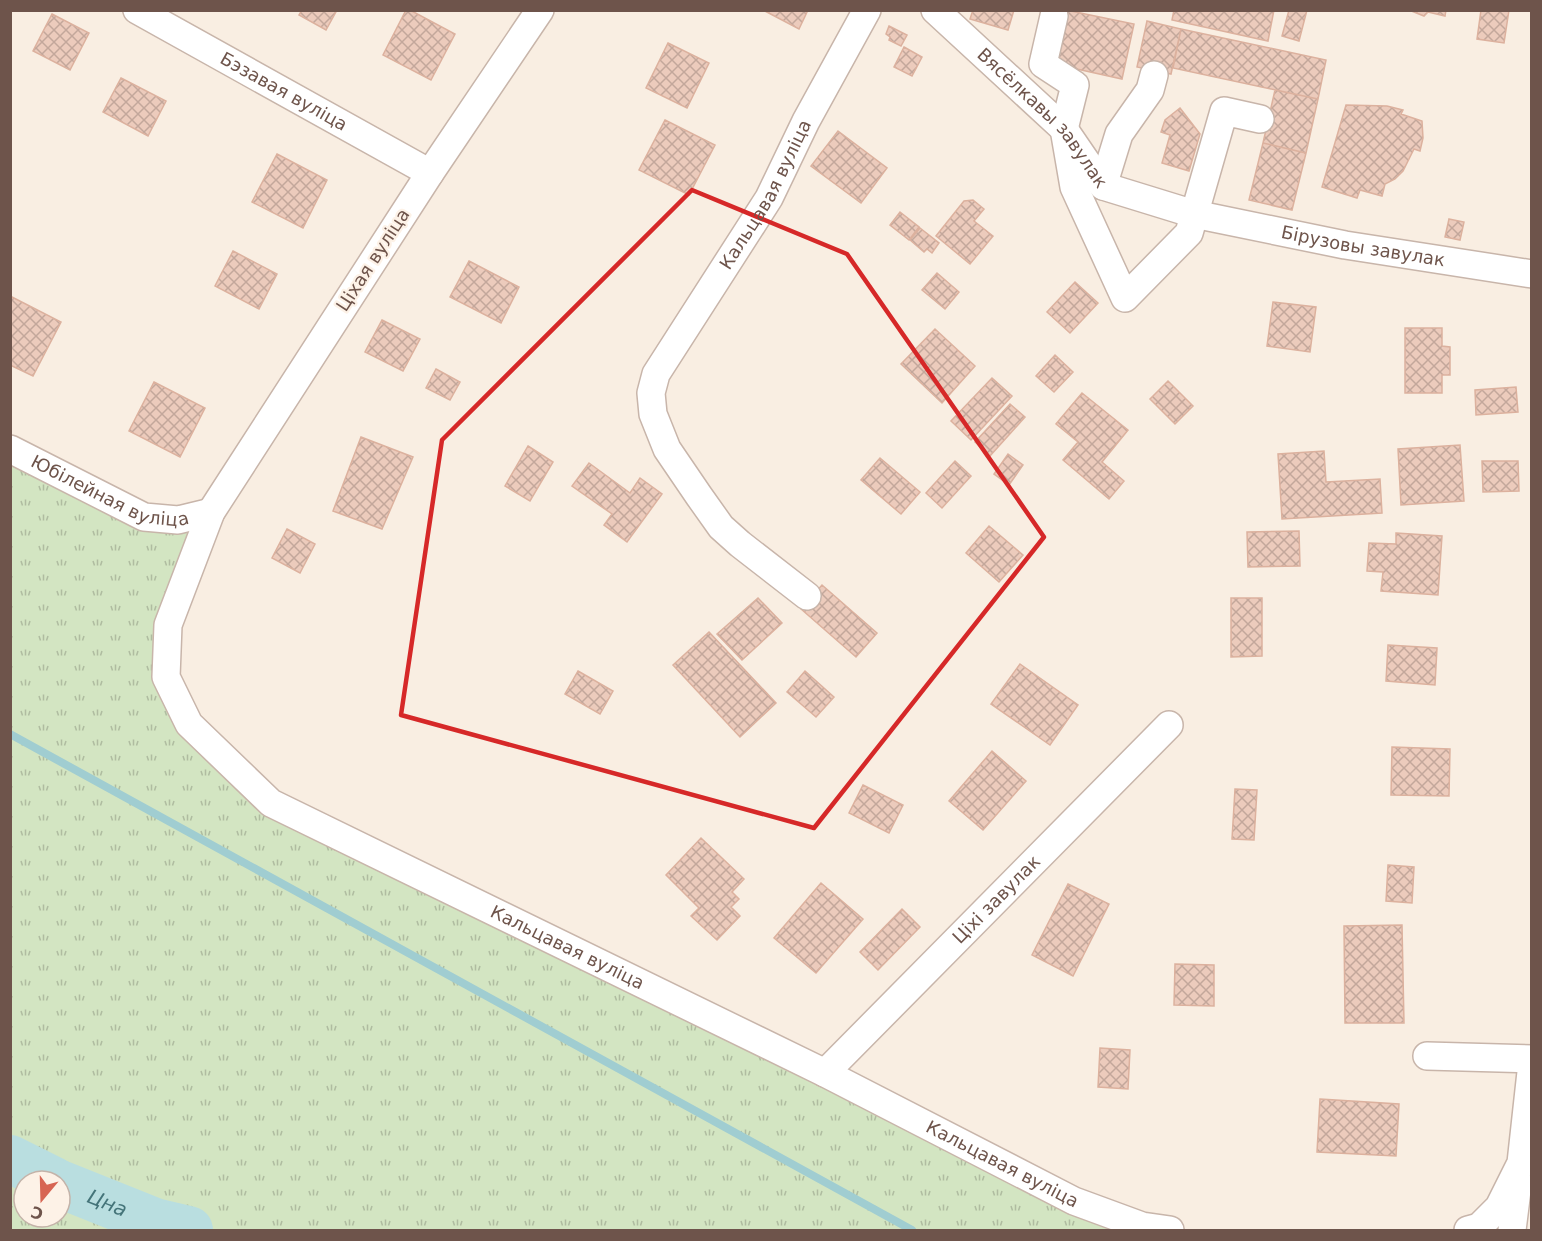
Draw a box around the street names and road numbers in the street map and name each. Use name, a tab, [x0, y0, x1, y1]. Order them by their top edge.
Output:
street label: Вясёлкавы завулак	[973, 43, 1112, 192]
street label: Бэзавая вуліца	[217, 48, 351, 135]
street label: Кальцавая вуліца	[715, 116, 815, 273]
street label: Ціхая вуліца	[332, 204, 414, 315]
street label: Бірузовы завулак	[1279, 221, 1447, 270]
street label: Юбілейная вуліца	[28, 450, 191, 530]
street label: Ціхі завулак	[948, 851, 1044, 948]
street label: Кальцавая вуліца	[487, 901, 648, 993]
street label: Кальцавая вуліца	[923, 1116, 1082, 1212]

